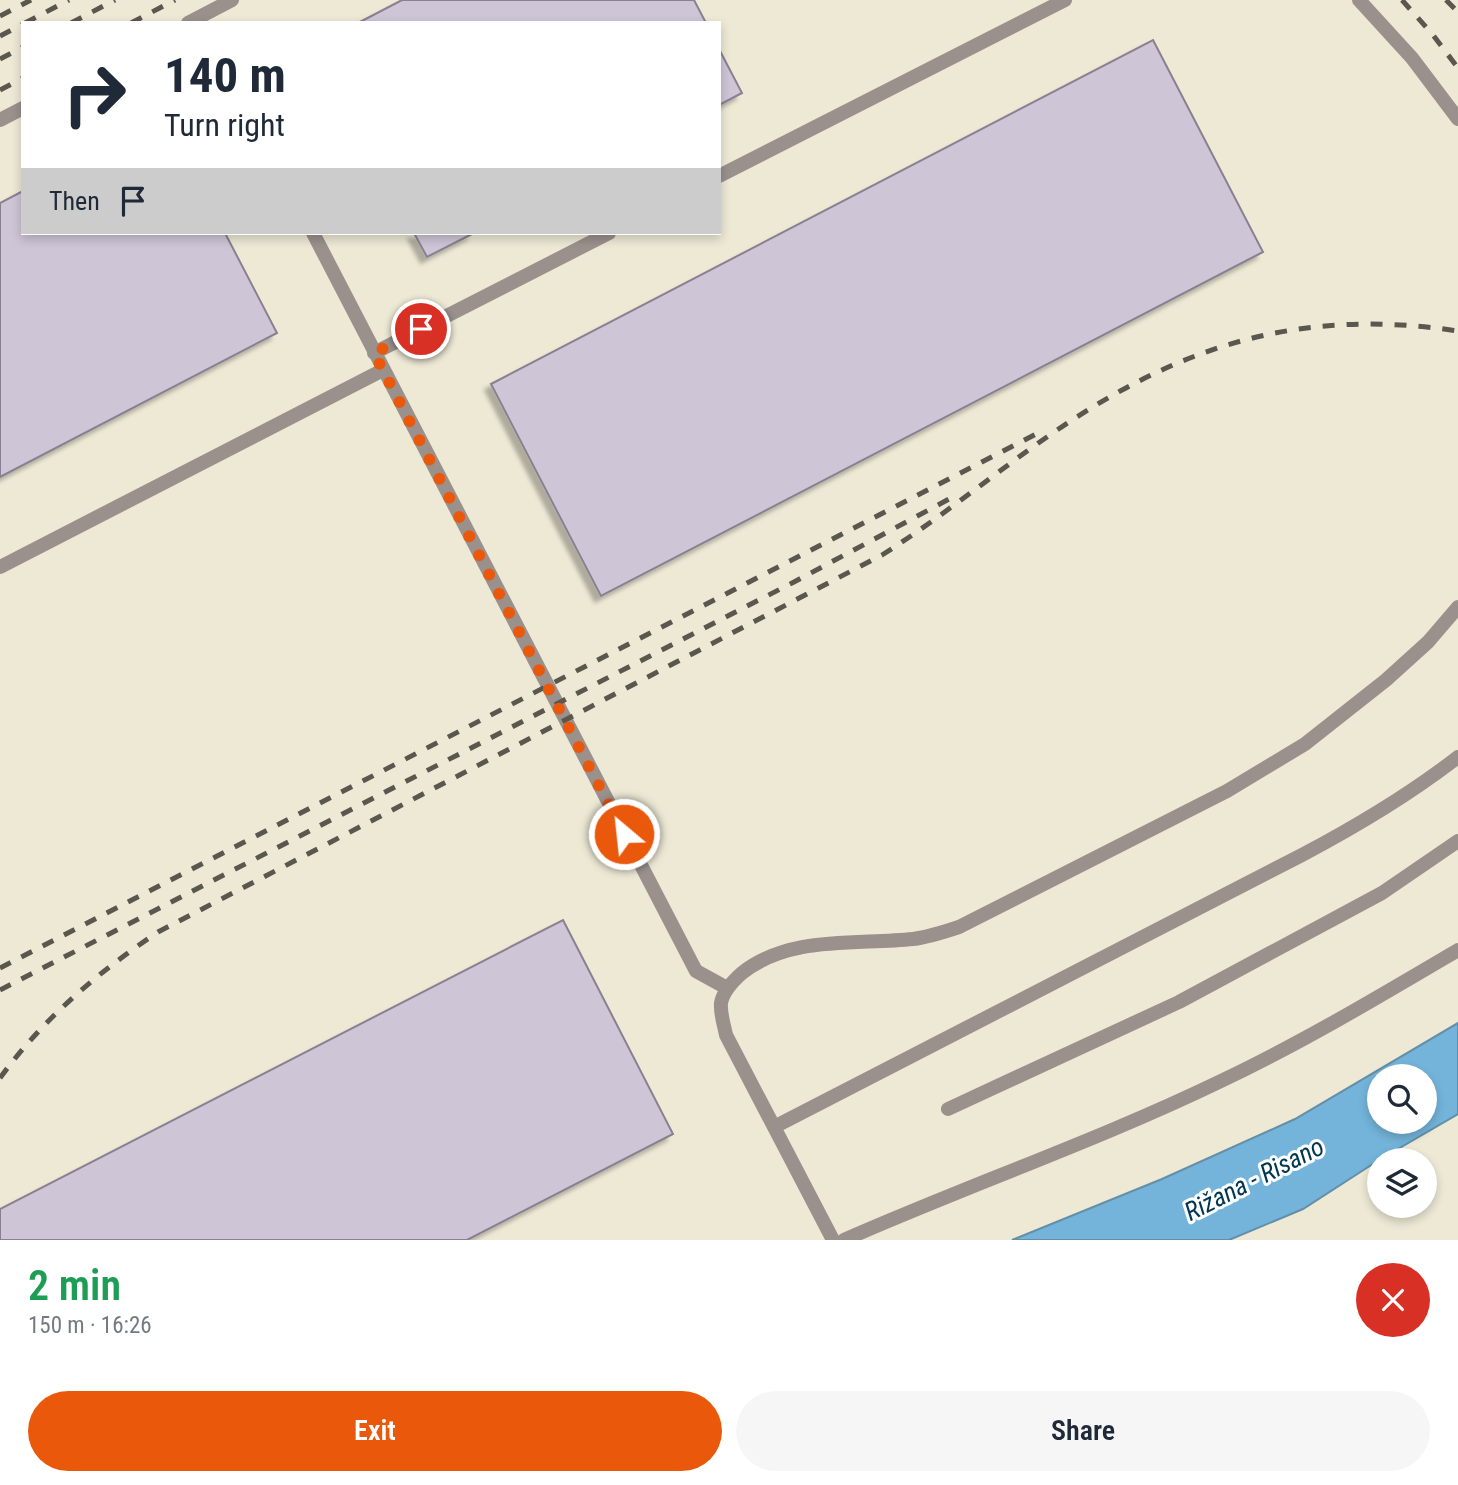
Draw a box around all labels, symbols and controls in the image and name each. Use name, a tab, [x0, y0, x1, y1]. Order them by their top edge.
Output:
text: 140 m	[164, 47, 286, 104]
icon: right	[49, 49, 140, 140]
text: Turn right	[164, 106, 285, 144]
icon: arrive	[114, 182, 152, 220]
text: Then	[49, 186, 100, 216]
pin	[391, 299, 451, 359]
icon: arrive	[402, 310, 440, 348]
position arrow	[587, 797, 661, 871]
map controls	[1367, 1064, 1437, 1218]
button: search	[1367, 1064, 1437, 1134]
water label: Rižana - Risano	[1179, 1131, 1329, 1227]
button: layers	[1367, 1148, 1437, 1218]
text: 2 min	[28, 1261, 121, 1310]
button: close	[1356, 1263, 1430, 1337]
text: 150 m · 16:26	[28, 1312, 152, 1339]
button: Exit	[28, 1391, 722, 1471]
button: Share	[736, 1391, 1430, 1471]

